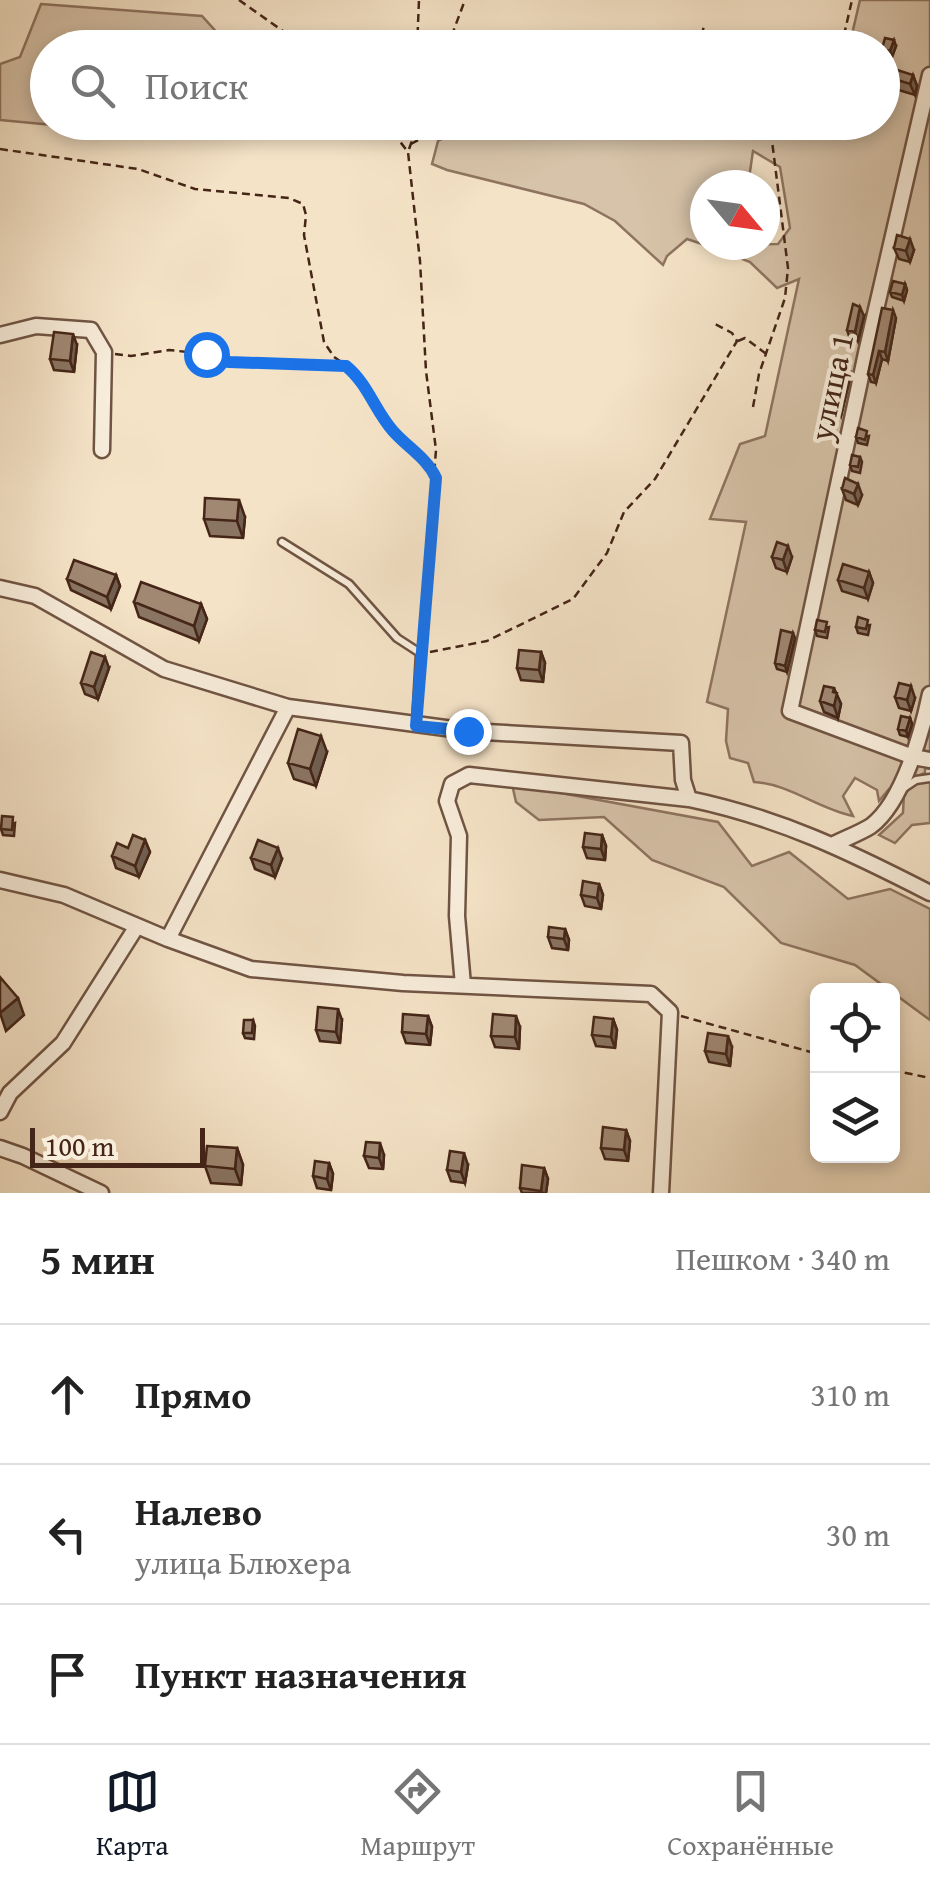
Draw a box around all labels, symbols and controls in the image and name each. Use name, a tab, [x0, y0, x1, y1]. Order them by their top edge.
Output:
search box	[30, 30, 900, 140]
text: Поиск	[145, 57, 248, 113]
icon: search	[65, 58, 120, 113]
north arrow	[690, 170, 780, 260]
street label: улица 1	[796, 329, 865, 446]
route start	[184, 332, 230, 378]
route end	[446, 709, 492, 755]
map controls	[810, 983, 900, 1163]
button: locate	[810, 983, 900, 1073]
button: layers	[810, 1073, 900, 1163]
scale bar	[30, 1123, 205, 1168]
text: 100 m	[45, 1125, 114, 1166]
text: 5 мин	[40, 1228, 155, 1289]
text: Пешком · 340 m	[675, 1235, 890, 1282]
text: Прямо	[135, 1366, 251, 1422]
icon: ahead	[40, 1367, 95, 1422]
text: 310 m	[811, 1371, 890, 1418]
text: Налево	[135, 1483, 262, 1539]
icon: left	[40, 1507, 95, 1562]
text: 30 m	[826, 1511, 890, 1558]
text: улица Блюхера	[135, 1539, 351, 1586]
text: Пункт назначения	[135, 1646, 467, 1702]
icon: arrive	[40, 1647, 95, 1702]
tab: Карта	[96, 1764, 169, 1865]
tab: Маршрут	[361, 1764, 475, 1865]
tab: Сохранённые	[667, 1764, 834, 1865]

